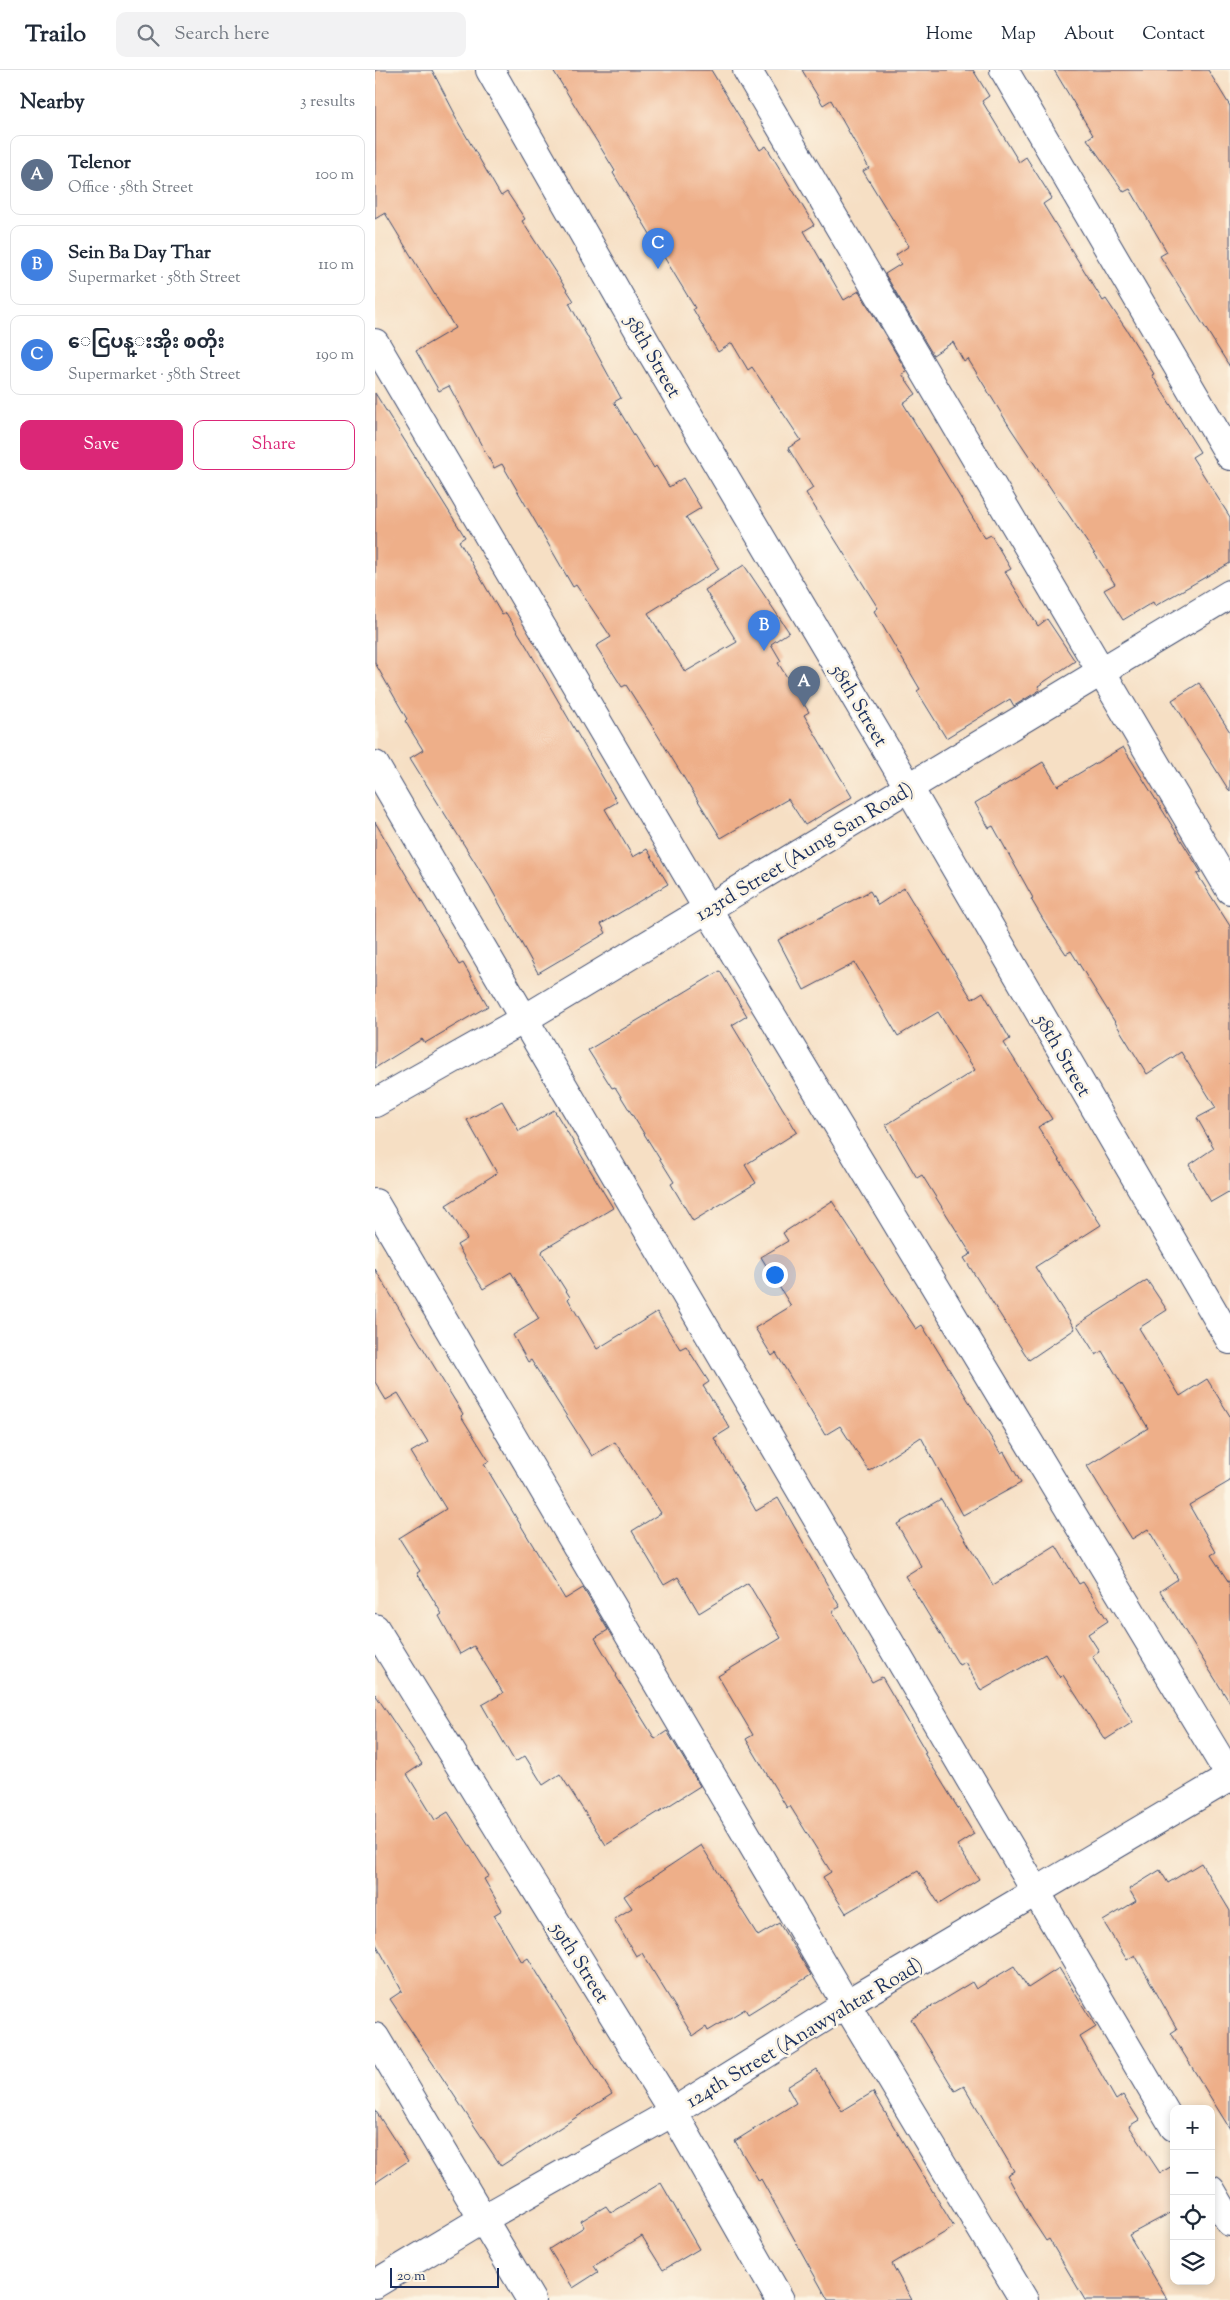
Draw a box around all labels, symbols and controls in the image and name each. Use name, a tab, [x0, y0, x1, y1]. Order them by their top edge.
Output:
search box	[116, 12, 466, 57]
text: Trailo	[25, 18, 86, 52]
icon: search	[134, 21, 162, 49]
text: Search here	[174, 21, 270, 48]
text: Home	[926, 22, 973, 48]
text: Map	[1001, 22, 1036, 48]
text: About	[1064, 22, 1114, 48]
text: Contact	[1142, 22, 1205, 48]
text: Nearby	[20, 88, 85, 118]
text: 3 results	[300, 91, 355, 114]
text: Telenor	[68, 150, 131, 177]
text: A	[31, 164, 44, 187]
text: 100 m	[315, 164, 354, 187]
text: Office · 58th Street	[68, 177, 193, 200]
pin: C	[642, 228, 674, 269]
text: Sein Ba Day Thar	[68, 240, 211, 267]
text: B	[32, 254, 42, 277]
text: 110 m	[318, 254, 354, 277]
text: Supermarket · 58th Street	[68, 267, 241, 290]
street label: 58th Street	[616, 310, 687, 404]
text: ေငြပန္းအိုး စတိုး	[68, 330, 225, 357]
text: C	[31, 344, 43, 367]
text: 190 m	[316, 344, 354, 367]
text: Supermarket · 58th Street	[68, 364, 241, 387]
button: Save	[20, 420, 183, 470]
button: Share	[193, 420, 355, 470]
pin: B	[748, 610, 780, 651]
street label: 58th Street	[821, 659, 894, 753]
pin: A	[788, 666, 820, 707]
street label: 123rd Street (Aung San Road)	[691, 776, 920, 930]
street label: 58th Street	[1026, 1009, 1097, 1103]
your location	[762, 1262, 788, 1288]
street label: 59th Street	[542, 1916, 615, 2010]
street label: 124th Street (Anawyahtar Road)	[681, 1952, 929, 2117]
map controls	[1170, 2105, 1215, 2285]
button: +	[1170, 2105, 1215, 2150]
button: −	[1170, 2150, 1215, 2195]
button: locate	[1170, 2195, 1215, 2240]
button: layers	[1170, 2240, 1215, 2285]
scale bar	[390, 2265, 499, 2288]
text: 20 m	[397, 2267, 426, 2287]

